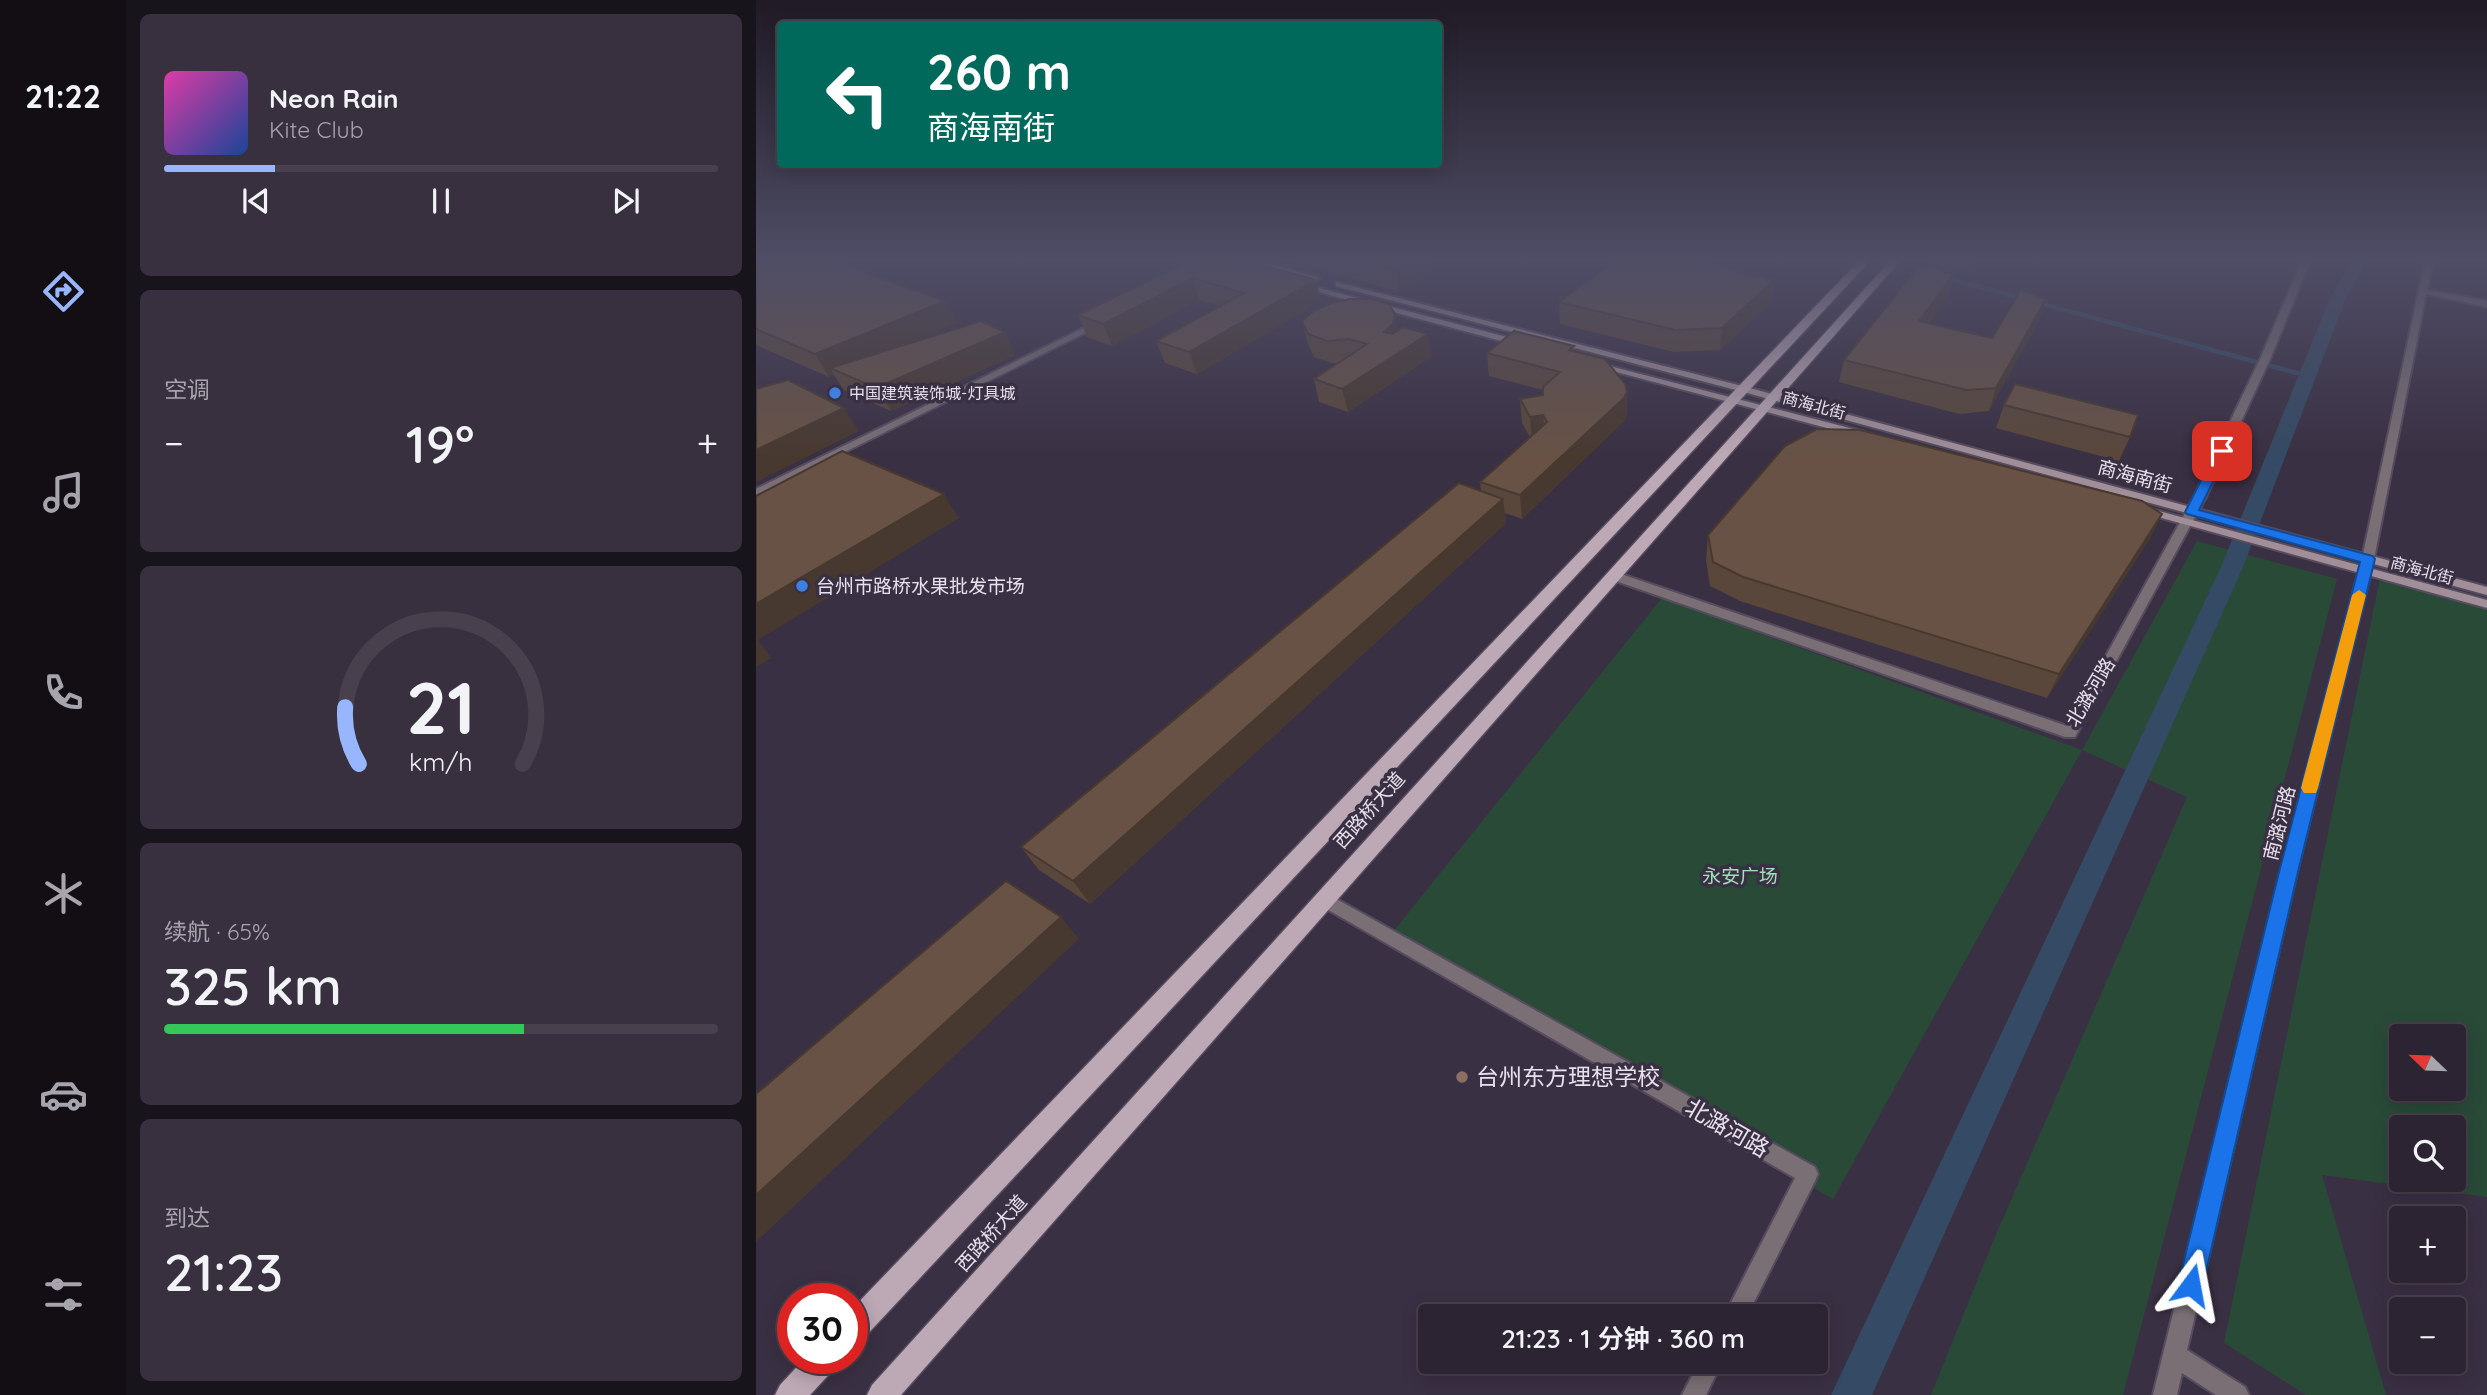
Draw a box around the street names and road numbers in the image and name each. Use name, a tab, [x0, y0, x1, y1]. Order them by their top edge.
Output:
street label: 商海北街	[1780, 387, 1848, 423]
street label: 商海南街	[2095, 455, 2175, 497]
street label: 商海北街	[2388, 552, 2456, 588]
street label: 北潞河路	[2060, 653, 2120, 731]
street label: 西路桥大道	[1328, 767, 1410, 853]
street label: 南潞河路	[2258, 783, 2300, 863]
street label: 北潞河路	[1680, 1092, 1774, 1163]
street label: 西路桥大道	[950, 1190, 1032, 1276]

